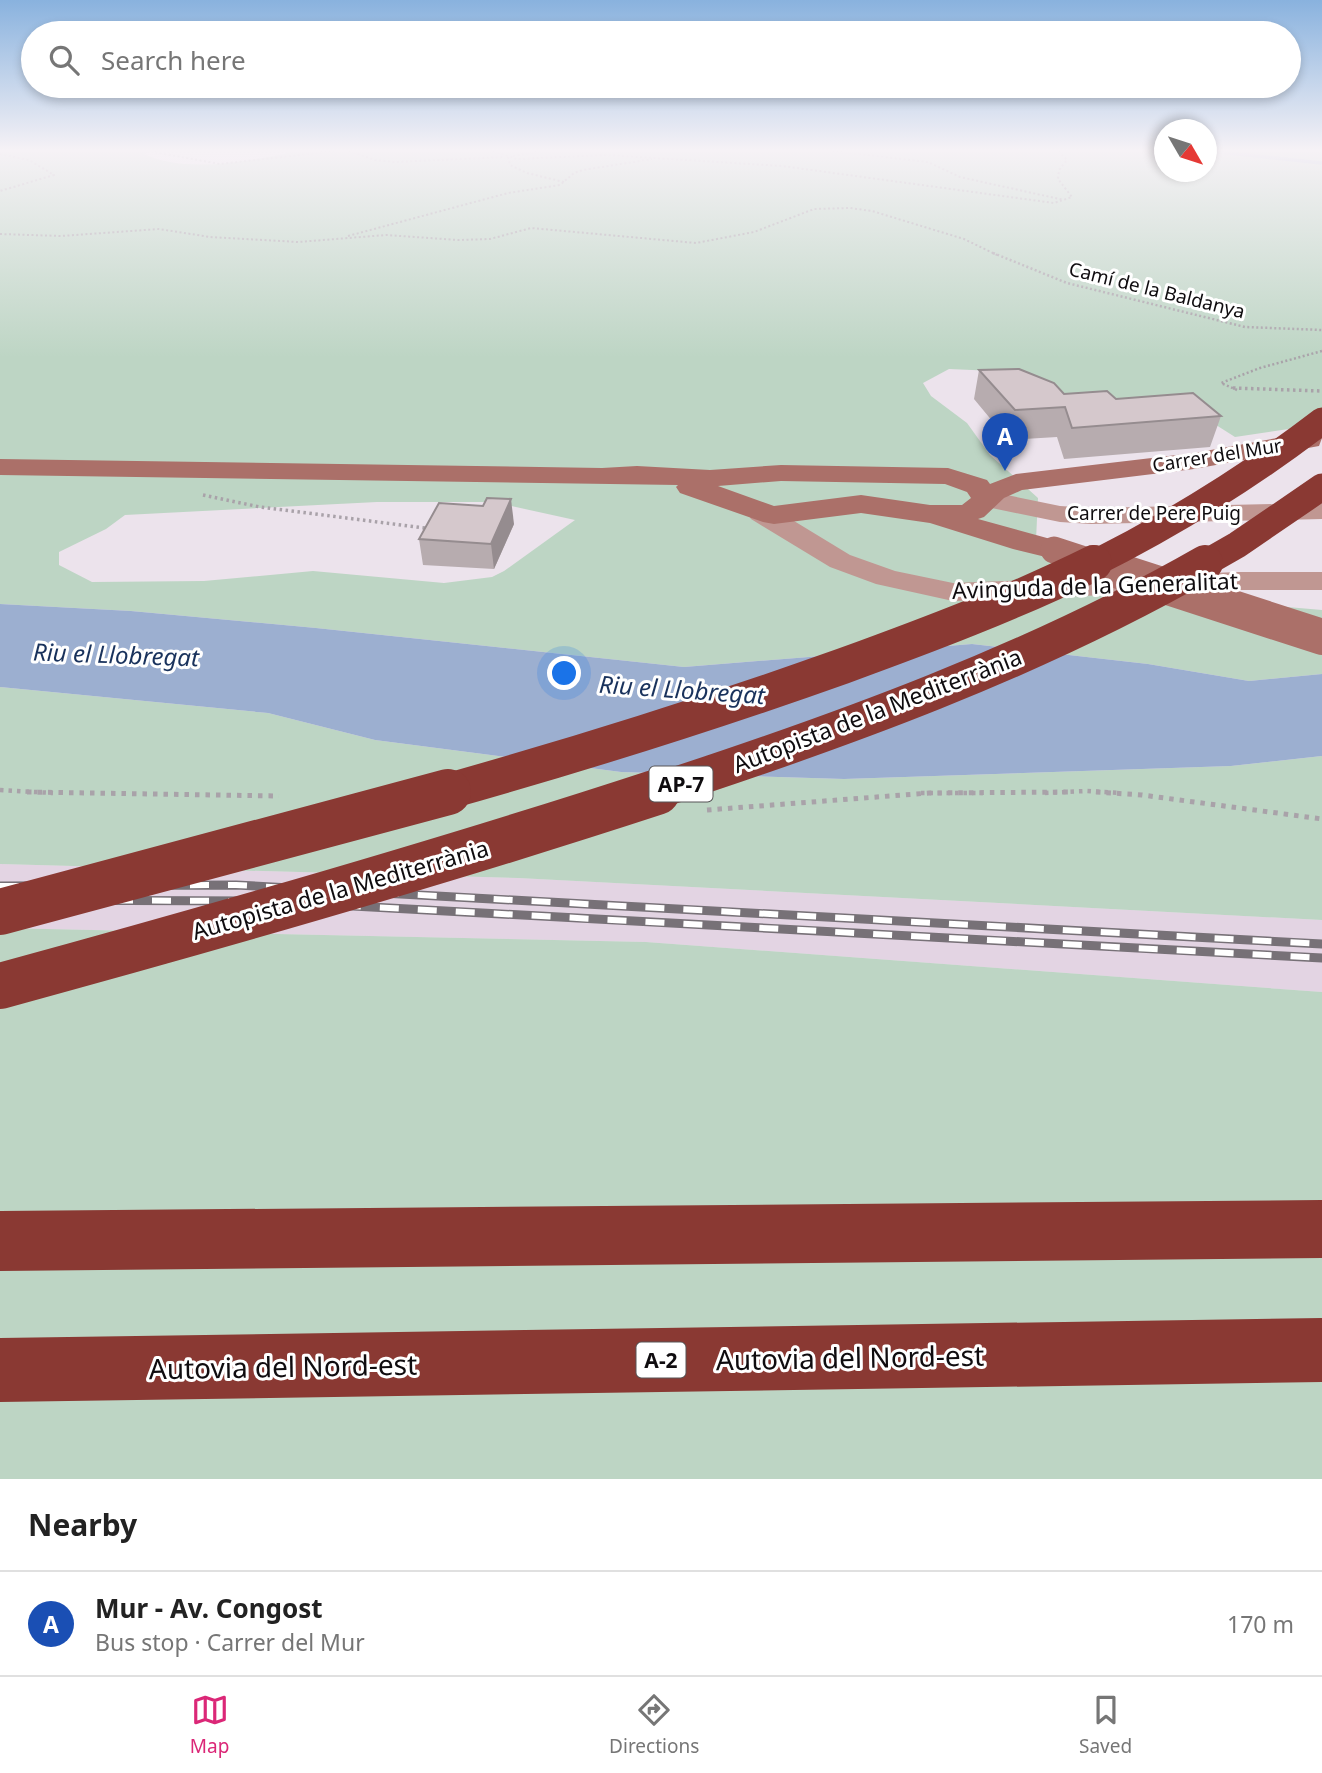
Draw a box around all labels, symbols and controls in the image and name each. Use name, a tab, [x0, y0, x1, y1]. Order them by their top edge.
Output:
search box	[21, 21, 1301, 98]
icon: search	[45, 41, 83, 79]
text: Search here	[101, 42, 246, 78]
north arrow	[1154, 119, 1217, 182]
street label: Camí de la Baldanya	[1066, 256, 1248, 324]
pin: A	[982, 413, 1028, 471]
street label: Carrer del Mur	[1150, 432, 1284, 478]
street label: Carrer de Pere Puig	[1067, 500, 1241, 526]
street label: Avinguda de la Generalitat	[951, 564, 1239, 606]
water label: Riu el Llobregat	[32, 635, 201, 673]
street label: Autopista de la Mediterrània	[728, 640, 1026, 780]
your location	[547, 656, 581, 690]
water label: Riu el Llobregat	[598, 667, 767, 711]
road number: AP-7	[650, 766, 712, 802]
street label: Autopista de la Mediterrània	[188, 831, 492, 947]
street label: Autovia del Nord-est	[715, 1336, 985, 1378]
road number: A-2	[636, 1342, 686, 1378]
street label: Autovia del Nord-est	[148, 1345, 418, 1387]
text: Nearby	[28, 1504, 137, 1545]
text: Mur - Av. Congost	[95, 1590, 323, 1626]
text: A	[43, 1608, 59, 1640]
text: 170 m	[1227, 1608, 1294, 1640]
text: Bus stop · Carrer del Mur	[95, 1626, 365, 1658]
tab: Map	[190, 1691, 229, 1759]
tab: Directions	[609, 1691, 699, 1759]
tab: Saved	[1079, 1691, 1132, 1759]

